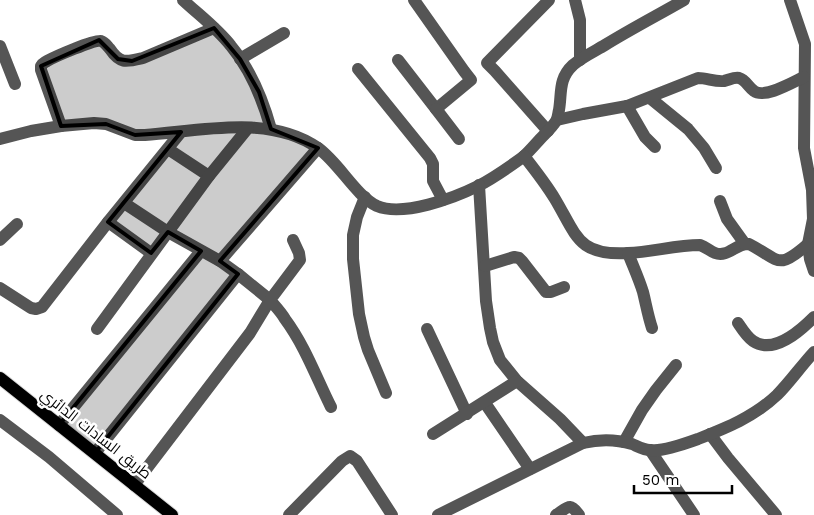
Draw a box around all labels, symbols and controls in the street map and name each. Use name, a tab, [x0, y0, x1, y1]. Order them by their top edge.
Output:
street label: طريق السادات الدائري	[35, 385, 155, 485]
scale bar	[634, 462, 732, 494]
text: 50 m	[642, 471, 679, 489]

